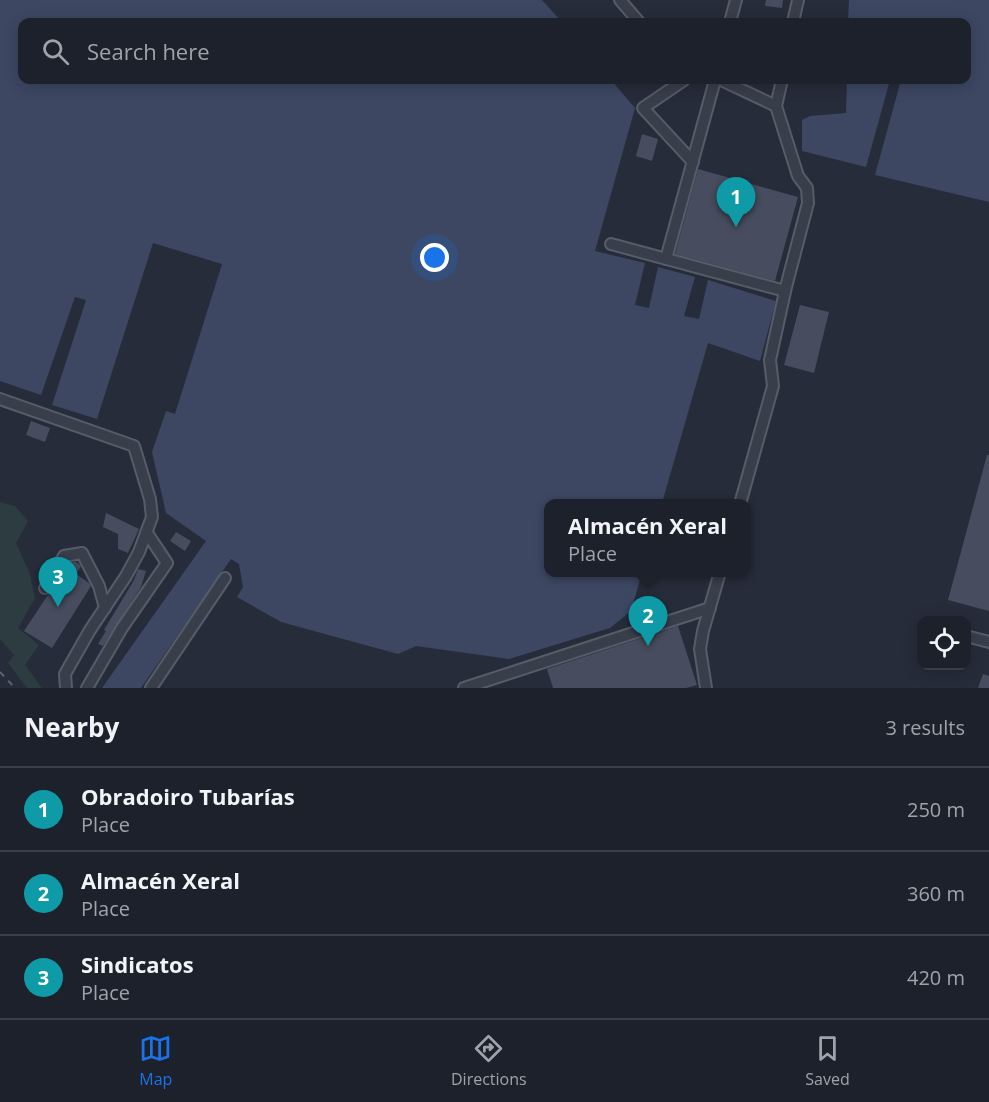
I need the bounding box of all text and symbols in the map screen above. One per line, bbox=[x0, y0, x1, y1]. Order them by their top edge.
search box bbox=[18, 18, 971, 84]
icon: search bbox=[39, 35, 72, 68]
text: Search here bbox=[87, 36, 210, 66]
pin: 1 bbox=[716, 178, 756, 227]
your location bbox=[420, 243, 449, 272]
popup bbox=[544, 499, 751, 577]
text: Almacén Xeral bbox=[568, 510, 727, 540]
text: Place bbox=[568, 540, 617, 567]
pin: 3 bbox=[38, 558, 78, 607]
pin: 2 bbox=[628, 596, 668, 646]
map controls bbox=[917, 616, 971, 670]
button: locate bbox=[917, 616, 971, 670]
text: Nearby bbox=[24, 709, 119, 745]
text: 3 results bbox=[885, 714, 965, 741]
text: Obradoiro Tubarías bbox=[81, 781, 295, 811]
text: 1 bbox=[38, 796, 49, 823]
text: 250 m bbox=[907, 796, 965, 823]
text: Place bbox=[81, 811, 130, 838]
text: Almacén Xeral bbox=[81, 865, 240, 895]
text: 2 bbox=[38, 880, 49, 907]
text: 360 m bbox=[907, 880, 965, 907]
text: Place bbox=[81, 895, 130, 922]
text: Sindicatos bbox=[81, 949, 194, 979]
text: 3 bbox=[38, 964, 49, 991]
text: 420 m bbox=[907, 964, 965, 991]
text: Place bbox=[81, 979, 130, 1006]
tab: Map bbox=[139, 1032, 172, 1090]
tab: Directions bbox=[451, 1032, 527, 1090]
tab: Saved bbox=[805, 1032, 850, 1090]

